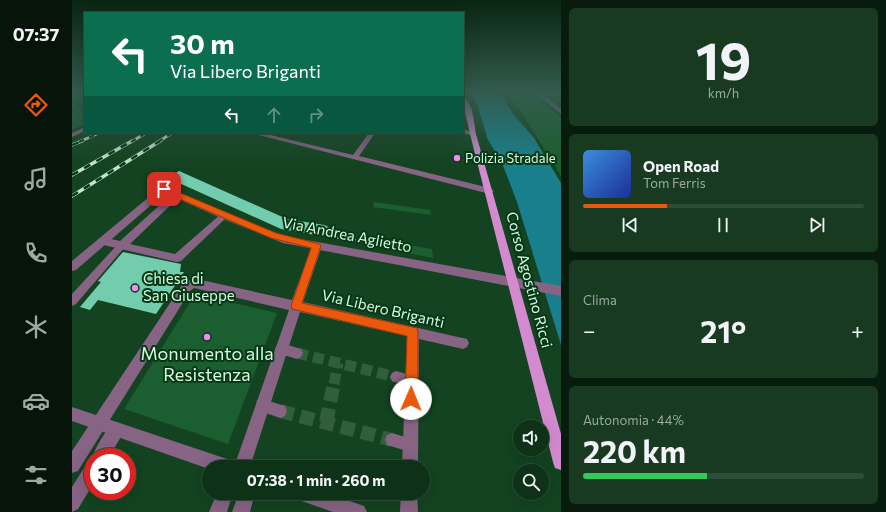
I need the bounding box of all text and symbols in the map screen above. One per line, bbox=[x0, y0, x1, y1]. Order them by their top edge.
text: 07:37 bbox=[13, 23, 59, 45]
text: 30 m bbox=[170, 26, 235, 60]
text: 19 bbox=[696, 27, 751, 91]
icon: left bbox=[104, 28, 156, 80]
text: Via Libero Briganti bbox=[170, 60, 321, 82]
text: km/h bbox=[708, 85, 739, 101]
icon: directions bbox=[22, 91, 50, 119]
icon: left bbox=[221, 104, 243, 126]
icon: ahead bbox=[263, 104, 285, 126]
icon: right bbox=[305, 104, 327, 126]
place label: Polizia Stradale bbox=[465, 150, 556, 166]
marker: Polizia Stradale bbox=[452, 153, 462, 163]
text: Open Road bbox=[643, 157, 719, 175]
icon: music bbox=[22, 165, 50, 193]
pin bbox=[147, 172, 181, 206]
text: Tom Ferris bbox=[643, 175, 706, 191]
icon: arrive bbox=[153, 178, 175, 200]
street label: Corso Agostino Ricci bbox=[503, 210, 557, 350]
street label: Via Andrea Aglietto bbox=[281, 213, 414, 255]
icon: previous bbox=[619, 214, 641, 236]
icon: pause bbox=[712, 214, 734, 236]
icon: next bbox=[806, 214, 828, 236]
icon: phone bbox=[22, 239, 50, 267]
place label: Chiesa di San Giuseppe bbox=[143, 269, 235, 304]
marker: Chiesa di San Giuseppe bbox=[130, 283, 140, 293]
street label: Via Libero Briganti bbox=[320, 285, 446, 331]
text: Clima bbox=[583, 292, 617, 308]
text: 21° bbox=[700, 312, 746, 349]
icon: climate bbox=[22, 313, 50, 341]
text: − bbox=[583, 317, 596, 344]
text: + bbox=[851, 317, 864, 344]
marker: Monumento alla Resistenza bbox=[202, 332, 212, 342]
place label: Monumento alla Resistenza bbox=[140, 342, 274, 385]
position arrow bbox=[390, 378, 432, 420]
icon: car bbox=[22, 387, 50, 415]
text: Autonomia · 44% bbox=[583, 412, 684, 428]
map controls bbox=[513, 420, 549, 500]
button: sound bbox=[513, 420, 549, 456]
text: 220 km bbox=[583, 432, 686, 469]
speed limit sign: 30 bbox=[84, 448, 136, 500]
icon: filters bbox=[22, 461, 50, 489]
button: search bbox=[513, 464, 549, 500]
text: 07:38 · 1 min · 260 m bbox=[247, 471, 385, 489]

